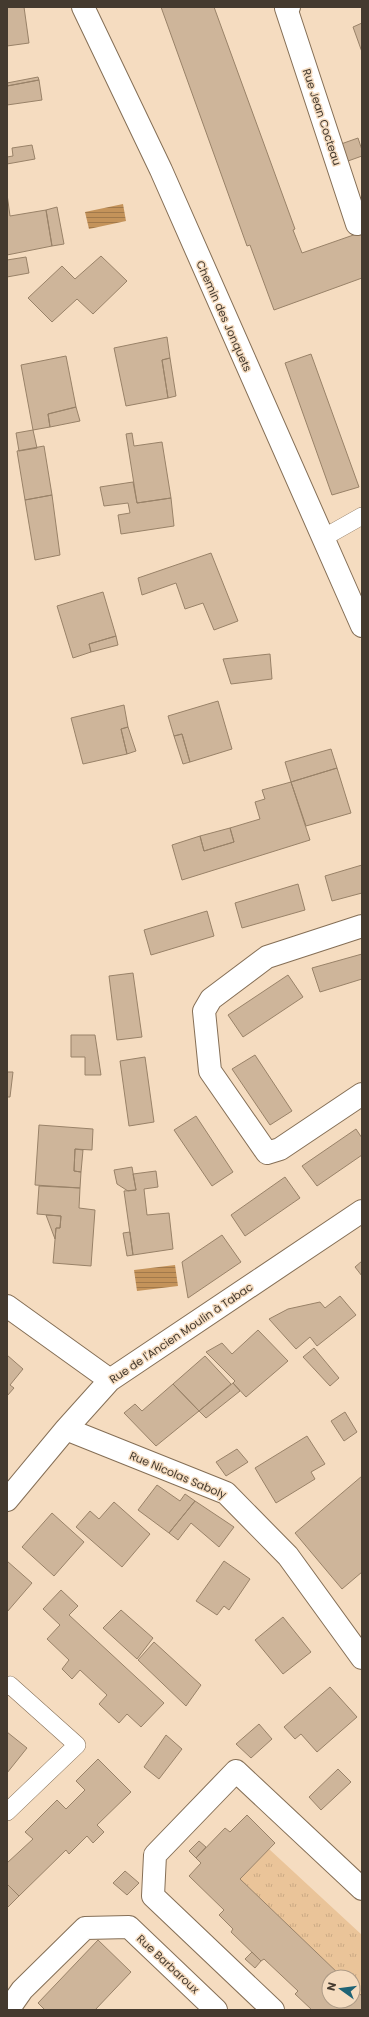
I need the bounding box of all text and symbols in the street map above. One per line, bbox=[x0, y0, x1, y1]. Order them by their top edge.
street label: Rue Jean Cocteau bbox=[299, 66, 345, 168]
street label: Chemin des Jonquets bbox=[192, 258, 256, 374]
street label: Rue de l'Ancien Moulin à Tabac bbox=[106, 1279, 256, 1387]
street label: Rue Nicolas Saboly bbox=[127, 1447, 230, 1503]
street label: Rue Barbaroux bbox=[133, 1931, 203, 1998]
north arrow bbox=[321, 1969, 361, 2009]
text: N bbox=[323, 1981, 340, 1993]

